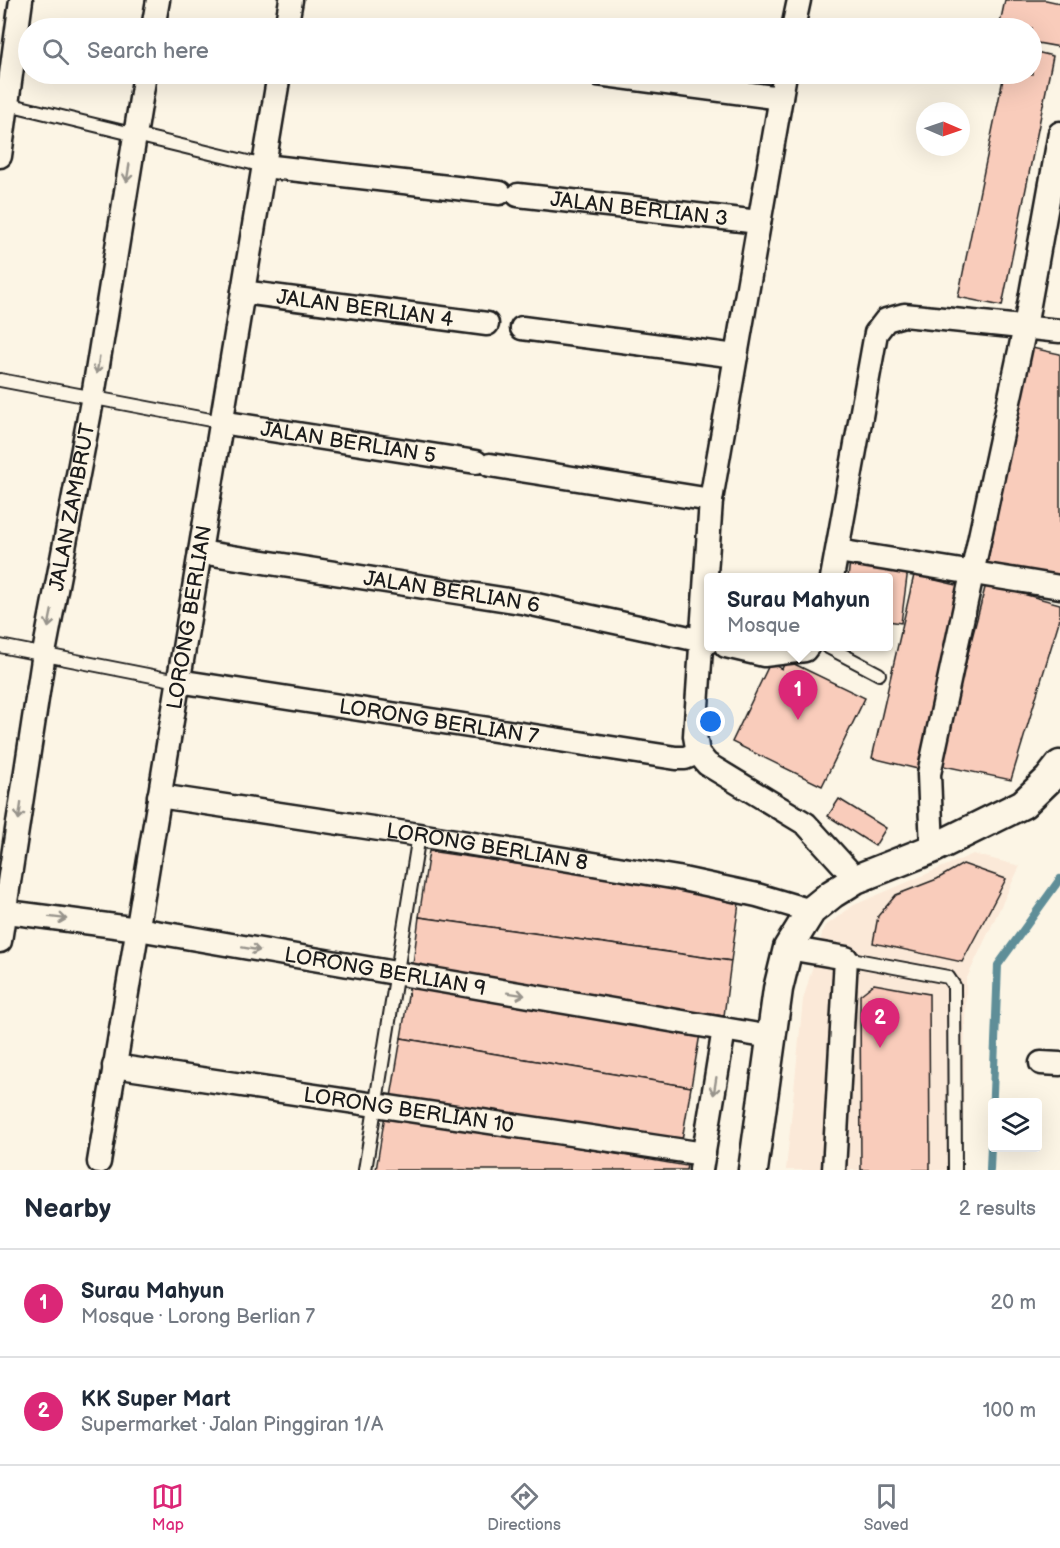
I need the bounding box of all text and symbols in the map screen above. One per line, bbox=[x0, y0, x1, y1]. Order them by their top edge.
search box bbox=[18, 18, 1042, 84]
icon: search bbox=[39, 35, 72, 68]
text: Search here bbox=[87, 38, 209, 65]
north arrow bbox=[916, 102, 970, 156]
one-way arrow bbox=[122, 162, 133, 182]
street label: JALAN BERLIAN 3 bbox=[549, 187, 729, 231]
street label: JALAN BERLIAN 4 bbox=[275, 285, 455, 332]
one-way arrow bbox=[93, 355, 104, 375]
street label: JALAN BERLIAN 5 bbox=[259, 416, 438, 469]
street label: JALAN ZAMBRUT bbox=[44, 421, 101, 593]
street label: LORONG BERLIAN bbox=[162, 524, 217, 711]
street label: JALAN BERLIAN 6 bbox=[362, 566, 543, 619]
popup bbox=[704, 573, 893, 651]
text: Surau Mahyun bbox=[727, 587, 870, 614]
one-way arrow bbox=[44, 608, 55, 628]
text: Mosque bbox=[727, 614, 800, 638]
pin: 1 bbox=[778, 670, 818, 720]
street label: LORONG BERLIAN 7 bbox=[337, 694, 541, 750]
your location bbox=[696, 707, 725, 736]
one-way arrow bbox=[15, 801, 26, 821]
street label: LORONG BERLIAN 8 bbox=[385, 818, 590, 876]
one-way arrow bbox=[48, 913, 67, 924]
street label: LORONG BERLIAN 9 bbox=[283, 942, 488, 1001]
one-way arrow bbox=[240, 943, 260, 954]
one-way arrow bbox=[506, 989, 526, 1000]
pin: 2 bbox=[860, 998, 900, 1048]
one-way arrow bbox=[709, 1076, 720, 1096]
street label: LORONG BERLIAN 10 bbox=[302, 1082, 515, 1138]
map controls bbox=[988, 1098, 1042, 1152]
button: layers bbox=[988, 1098, 1042, 1152]
text: Nearby bbox=[24, 1194, 111, 1225]
text: 2 results bbox=[959, 1197, 1036, 1221]
text: Surau Mahyun bbox=[81, 1278, 224, 1305]
text: 1 bbox=[39, 1291, 48, 1315]
text: 20 m bbox=[991, 1291, 1036, 1315]
text: Mosque · Lorong Berlian 7 bbox=[81, 1305, 315, 1329]
text: KK Super Mart bbox=[81, 1386, 231, 1413]
text: 2 bbox=[38, 1399, 49, 1423]
text: 100 m bbox=[983, 1399, 1036, 1423]
text: Supermarket · Jalan Pinggiran 1/A bbox=[81, 1413, 383, 1437]
tab: Map bbox=[151, 1480, 184, 1535]
tab: Directions bbox=[487, 1480, 561, 1535]
tab: Saved bbox=[864, 1480, 909, 1535]

